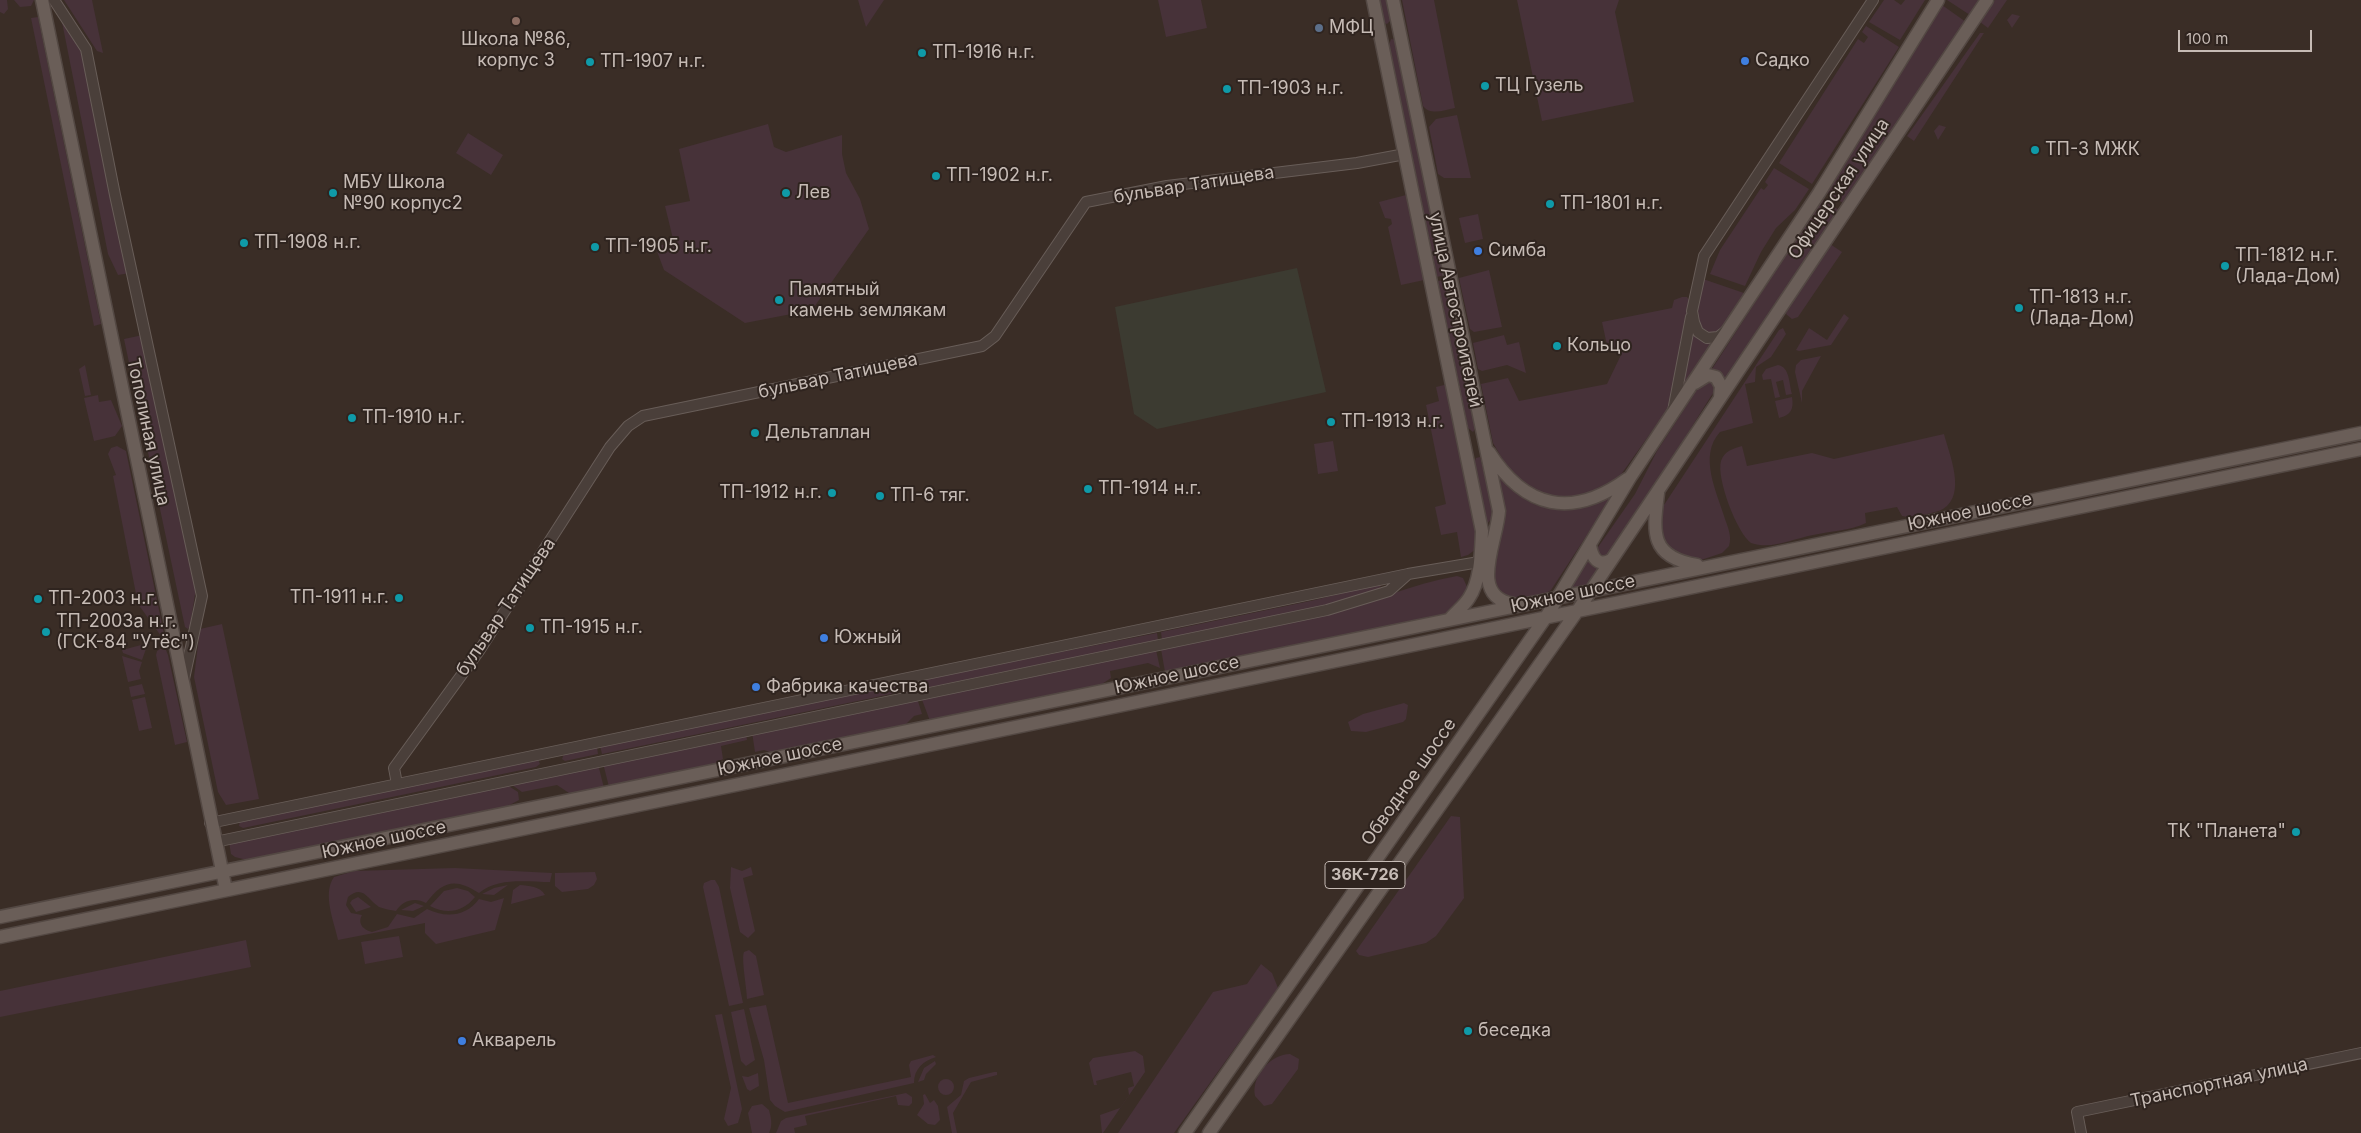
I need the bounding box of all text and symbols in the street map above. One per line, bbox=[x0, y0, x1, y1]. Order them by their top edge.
marker: Школа №86, корпус 3 bbox=[510, 15, 522, 27]
place label: МФЦ bbox=[1329, 17, 1373, 39]
scale bar bbox=[2181, 20, 2315, 52]
marker: МФЦ bbox=[1313, 22, 1325, 34]
place label: Школа №86, корпус 3 bbox=[461, 29, 571, 72]
text: 100 m bbox=[2186, 29, 2228, 48]
place label: ТП-1916 н.г. bbox=[932, 42, 1035, 64]
marker: ТП-1916 н.г. bbox=[916, 47, 928, 59]
place label: Садко bbox=[1755, 50, 1810, 72]
place label: ТП-1907 н.г. bbox=[600, 51, 706, 73]
marker: Садко bbox=[1739, 55, 1751, 67]
marker: ТП-1907 н.г. bbox=[584, 56, 596, 68]
place label: ТЦ Гузель bbox=[1495, 75, 1584, 97]
place label: ТП-1903 н.г. bbox=[1237, 78, 1344, 100]
marker: ТЦ Гузель bbox=[1479, 80, 1491, 92]
marker: ТП-1903 н.г. bbox=[1221, 83, 1233, 95]
street label: Офицерская улица bbox=[1784, 114, 1894, 264]
place label: ТП-3 МЖК bbox=[2045, 139, 2140, 161]
marker: ТП-3 МЖК bbox=[2029, 144, 2041, 156]
street label: бульвар Татищева bbox=[1112, 162, 1276, 208]
place label: ТП-1902 н.г. bbox=[946, 165, 1053, 187]
marker: ТП-1902 н.г. bbox=[930, 170, 942, 182]
place label: МБУ Школа №90 корпус2 bbox=[343, 172, 463, 214]
place label: Лев bbox=[796, 182, 830, 204]
marker: МБУ Школа №90 корпус2 bbox=[327, 187, 339, 199]
marker: Лев bbox=[780, 187, 792, 199]
place label: ТП-1801 н.г. bbox=[1560, 193, 1663, 215]
marker: ТП-1801 н.г. bbox=[1544, 198, 1556, 210]
street label: улица Автостроителей bbox=[1424, 210, 1486, 410]
place label: ТП-1908 н.г. bbox=[254, 232, 361, 254]
place label: ТП-1905 н.г. bbox=[605, 236, 712, 258]
marker: ТП-1908 н.г. bbox=[238, 237, 250, 249]
place label: Симба bbox=[1488, 240, 1546, 262]
marker: ТП-1905 н.г. bbox=[589, 241, 601, 253]
marker: Симба bbox=[1472, 245, 1484, 257]
place label: ТП-1812 н.г. (Лада-Дом) bbox=[2235, 245, 2341, 288]
marker: ТП-1812 н.г. (Лада-Дом) bbox=[2219, 260, 2231, 272]
place label: Памятный камень землякам bbox=[789, 279, 946, 322]
place label: ТП-1813 н.г. (Лада-Дом) bbox=[2029, 287, 2135, 330]
marker: Памятный камень землякам bbox=[773, 294, 785, 306]
marker: ТП-1813 н.г. (Лада-Дом) bbox=[2013, 302, 2025, 314]
place label: Кольцо bbox=[1567, 335, 1631, 357]
marker: Кольцо bbox=[1551, 340, 1563, 352]
street label: бульвар Татищева bbox=[756, 349, 920, 403]
street label: Тополиная улица bbox=[122, 356, 174, 508]
place label: ТП-1910 н.г. bbox=[362, 407, 465, 429]
place label: ТП-1913 н.г. bbox=[1341, 411, 1444, 433]
marker: ТП-1910 н.г. bbox=[346, 412, 358, 424]
marker: ТП-1913 н.г. bbox=[1325, 416, 1337, 428]
place label: Дельтаплан bbox=[765, 422, 870, 444]
marker: Дельтаплан bbox=[749, 427, 761, 439]
place label: ТП-1914 н.г. bbox=[1098, 478, 1202, 500]
place label: ТП-1912 н.г. bbox=[719, 482, 822, 504]
marker: ТП-1914 н.г. bbox=[1082, 483, 1094, 495]
place label: ТП-6 тяг. bbox=[890, 485, 970, 507]
marker: ТП-1912 н.г. bbox=[826, 487, 838, 499]
street label: Южное шоссе bbox=[1906, 488, 2034, 536]
marker: ТП-6 тяг. bbox=[874, 490, 886, 502]
street label: бульвар Татищева bbox=[452, 534, 560, 680]
street label: Южное шоссе bbox=[1509, 570, 1637, 618]
place label: ТП-1911 н.г. bbox=[290, 587, 389, 609]
place label: ТП-2003 н.г. bbox=[48, 588, 158, 610]
marker: ТП-1911 н.г. bbox=[393, 592, 405, 604]
marker: ТП-2003 н.г. bbox=[32, 593, 44, 605]
place label: ТП-2003а н.г. (ГСК-84 "Утёс") bbox=[56, 611, 195, 654]
place label: ТП-1915 н.г. bbox=[540, 617, 643, 639]
marker: ТП-1915 н.г. bbox=[524, 622, 536, 634]
marker: ТП-2003а н.г. (ГСК-84 "Утёс") bbox=[40, 626, 52, 638]
place label: Южный bbox=[834, 627, 901, 649]
marker: Южный bbox=[818, 632, 830, 644]
street label: Южное шоссе bbox=[1113, 651, 1241, 699]
place label: Фабрика качества bbox=[766, 676, 928, 698]
marker: Фабрика качества bbox=[750, 681, 762, 693]
street label: Обводное шоссе bbox=[1357, 714, 1461, 850]
street label: Южное шоссе bbox=[716, 733, 844, 781]
street label: Южное шоссе bbox=[320, 816, 448, 864]
place label: ТК "Планета" bbox=[2167, 821, 2286, 843]
marker: ТК "Планета" bbox=[2290, 826, 2302, 838]
road number: 36К-726 bbox=[1325, 862, 1405, 888]
place label: беседка bbox=[1478, 1020, 1551, 1042]
marker: беседка bbox=[1462, 1025, 1474, 1037]
place label: Акварель bbox=[472, 1030, 556, 1052]
marker: Акварель bbox=[456, 1035, 468, 1047]
street label: Транспортная улица bbox=[2128, 1054, 2310, 1112]

